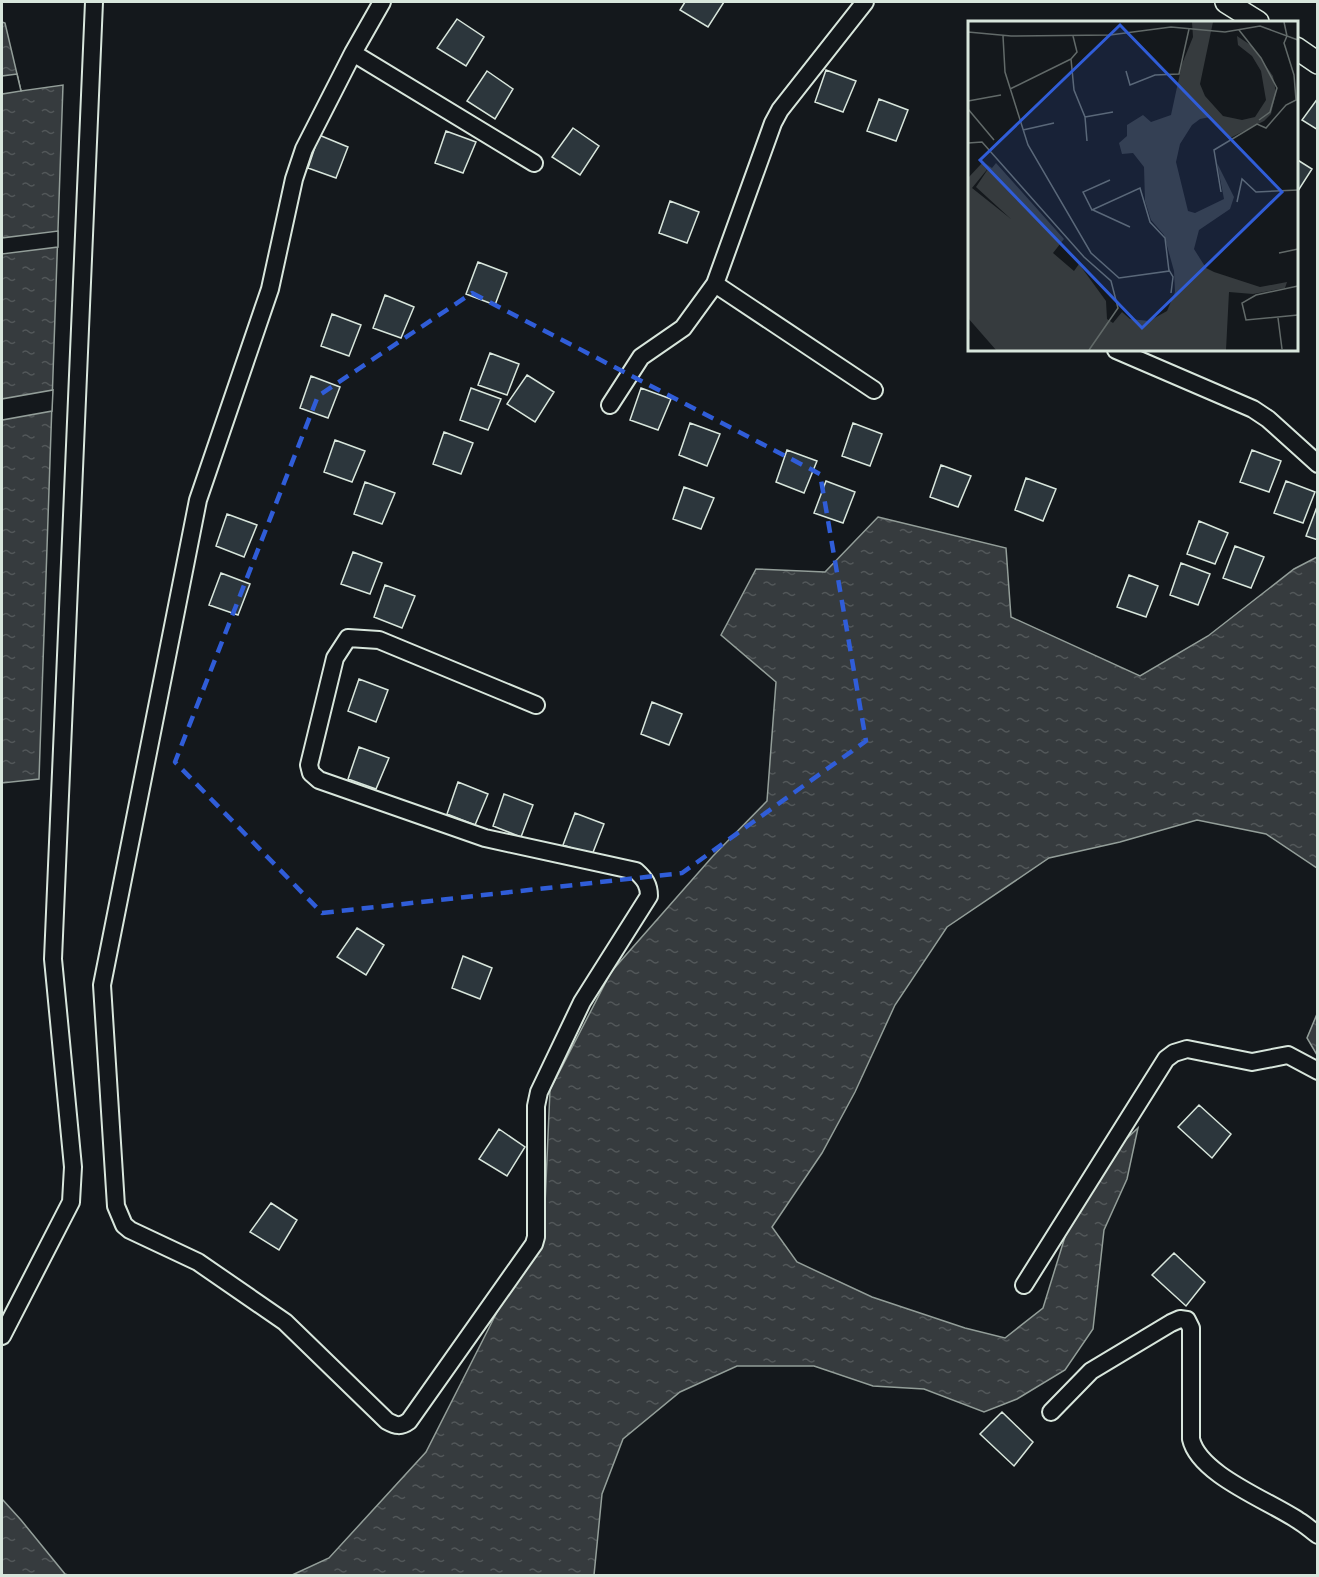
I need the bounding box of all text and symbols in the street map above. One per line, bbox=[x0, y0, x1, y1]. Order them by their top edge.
inset map bbox=[968, 21, 1298, 351]

